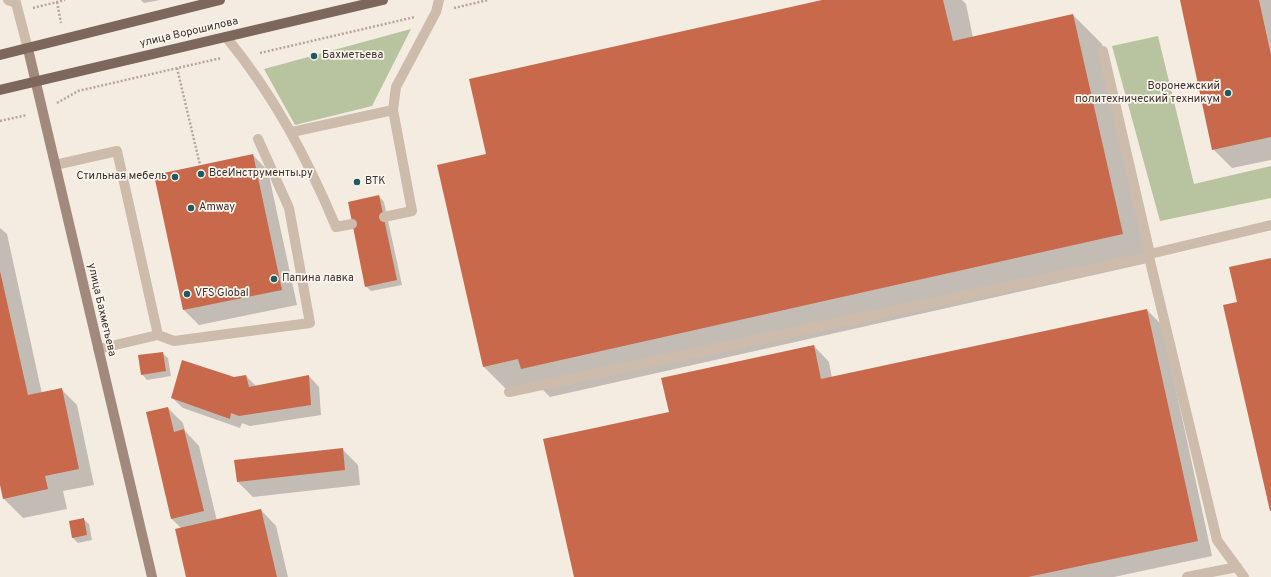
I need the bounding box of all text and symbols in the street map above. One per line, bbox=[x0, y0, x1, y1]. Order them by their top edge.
street label: улица Ворошилова bbox=[138, 15, 240, 51]
place label: Бахметьева bbox=[322, 49, 383, 63]
marker: Бахметьева bbox=[309, 51, 319, 61]
place label: Воронежский политехнический техникум bbox=[1075, 80, 1220, 106]
marker: Воронежский политехнический техникум bbox=[1223, 88, 1233, 98]
place label: ВсеИнструменты.ру bbox=[209, 167, 313, 181]
marker: ВсеИнструменты.ру bbox=[196, 169, 206, 179]
place label: Стильная мебель bbox=[77, 170, 167, 184]
marker: Стильная мебель bbox=[170, 172, 180, 182]
place label: ВТК bbox=[365, 175, 386, 189]
marker: ВТК bbox=[352, 177, 362, 187]
place label: Amway bbox=[199, 201, 235, 215]
marker: Amway bbox=[186, 203, 196, 213]
street label: улица Бахметьева bbox=[84, 262, 118, 358]
place label: Папина лавка bbox=[282, 272, 354, 286]
marker: Папина лавка bbox=[269, 274, 279, 284]
place label: VFS Global bbox=[195, 287, 249, 301]
marker: VFS Global bbox=[182, 289, 192, 299]

